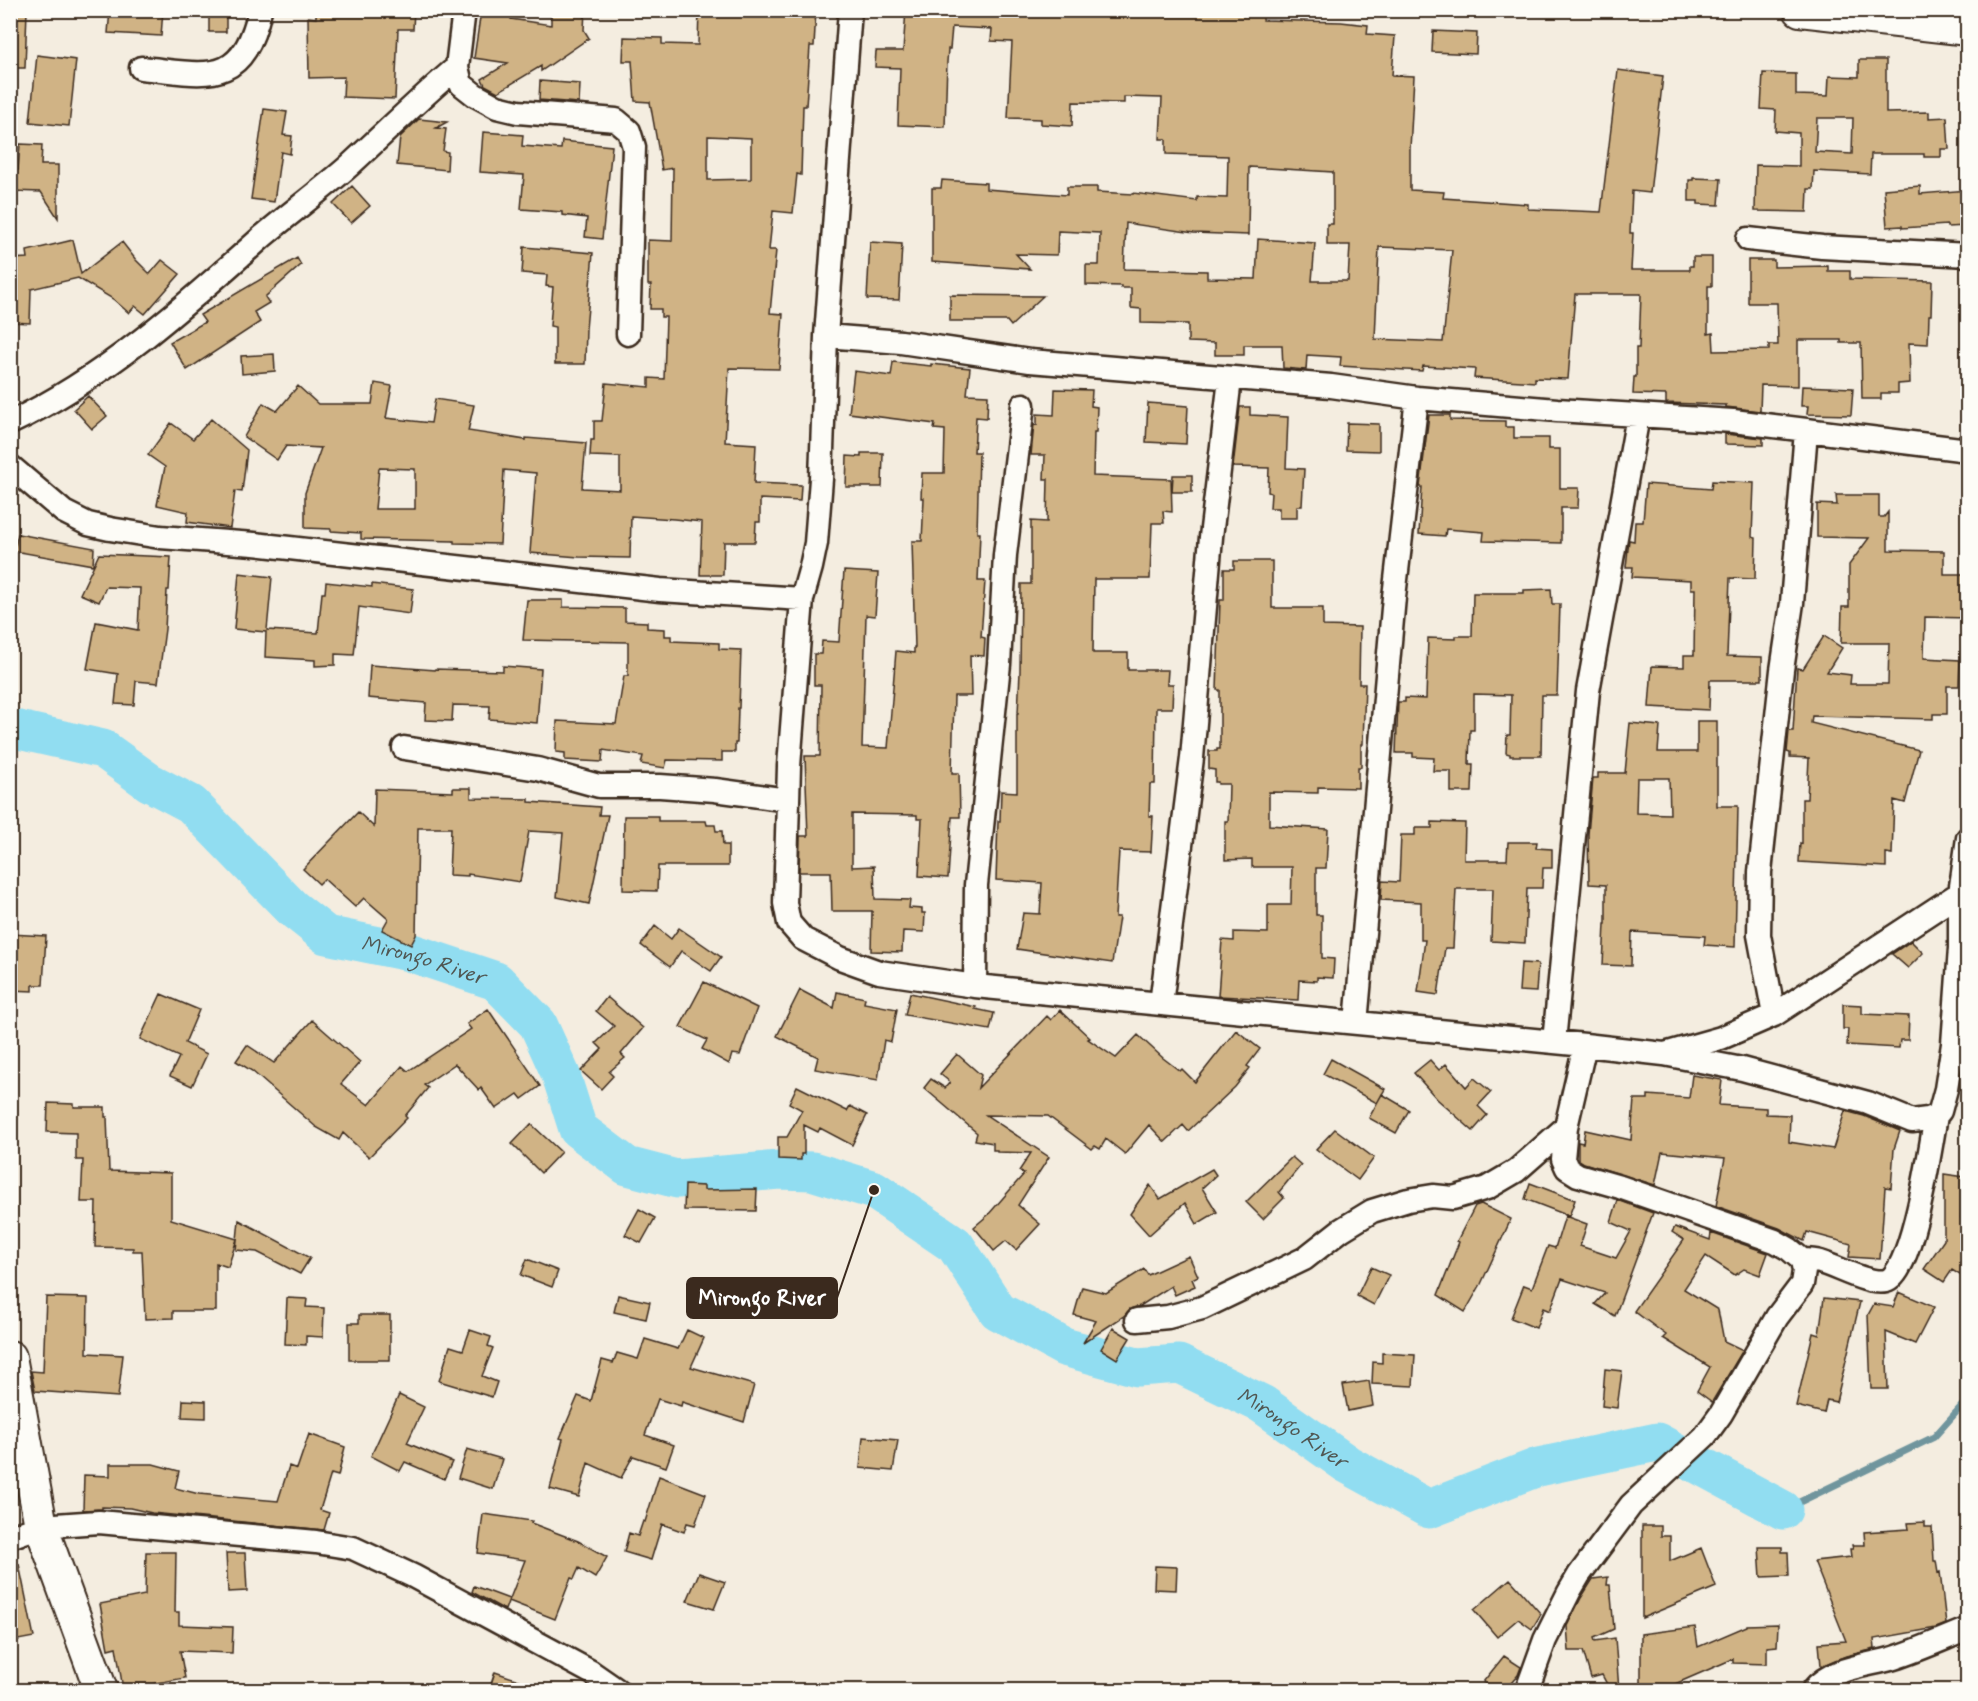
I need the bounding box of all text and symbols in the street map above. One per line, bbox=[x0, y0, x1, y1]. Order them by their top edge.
water label: Mirongo River bbox=[358, 931, 491, 993]
callout: Mirongo River bbox=[687, 1278, 837, 1318]
text: Mirongo River bbox=[698, 1285, 827, 1317]
water label: Mirongo River bbox=[1232, 1382, 1355, 1478]

